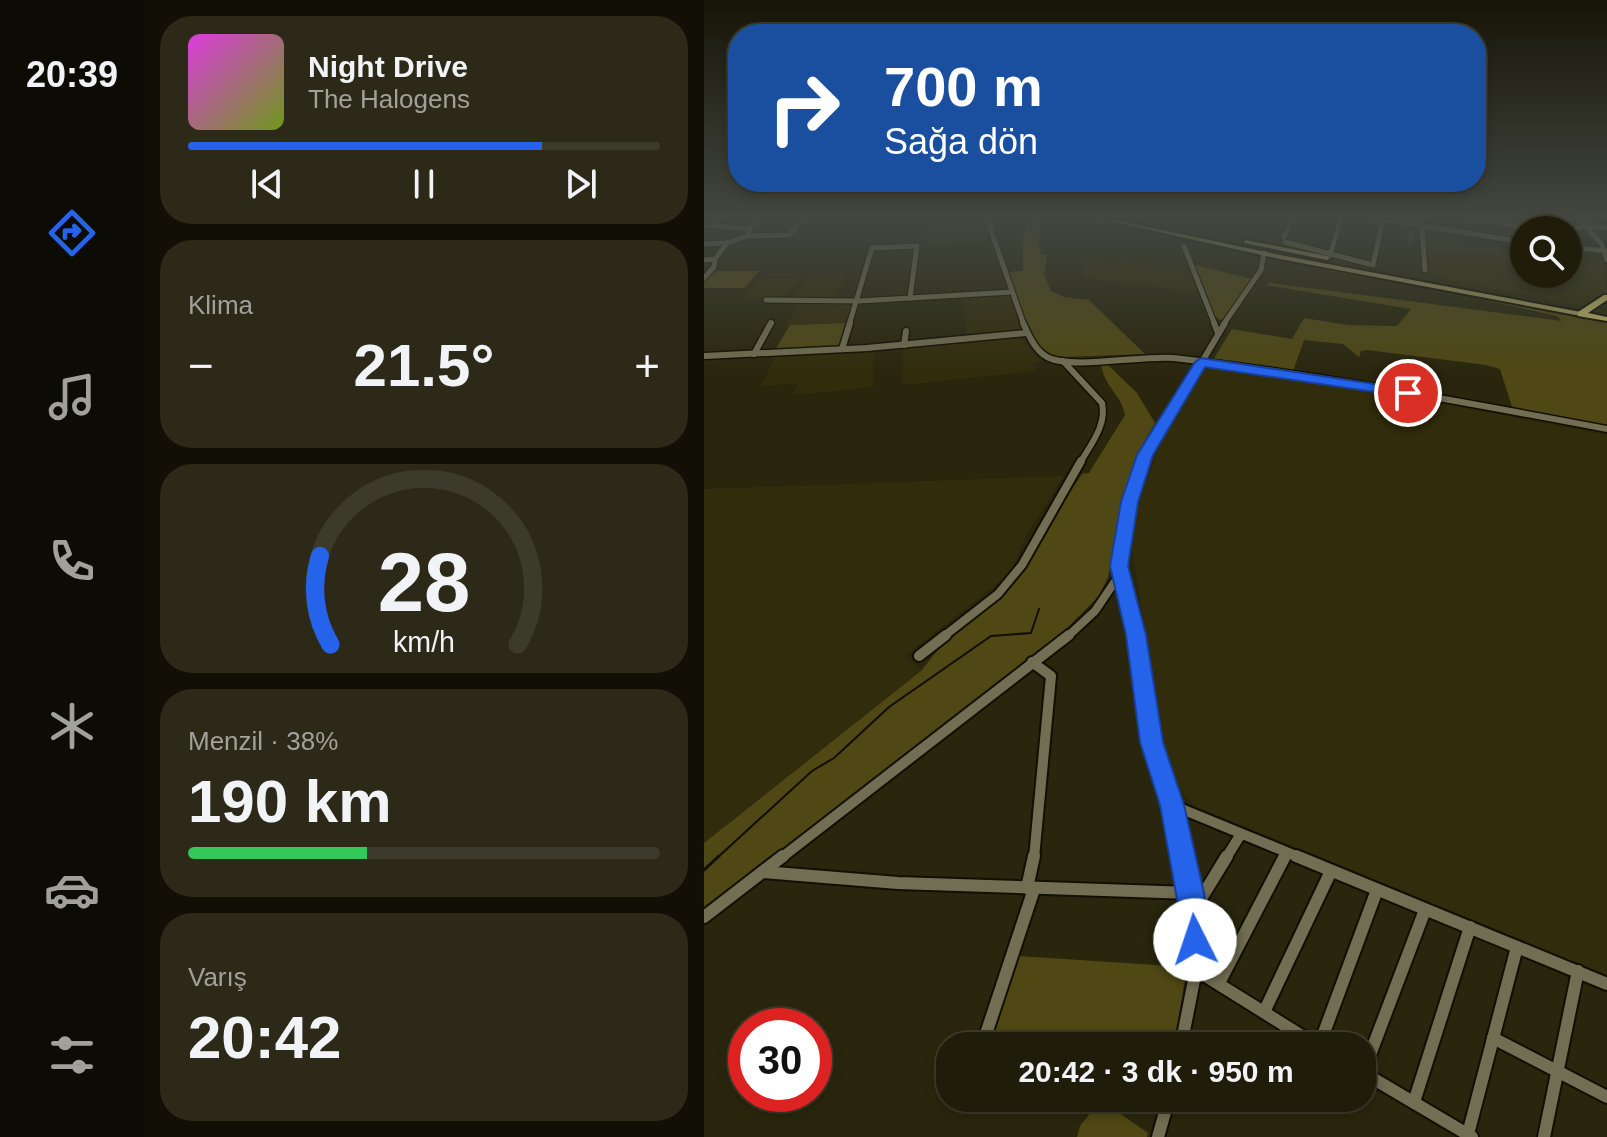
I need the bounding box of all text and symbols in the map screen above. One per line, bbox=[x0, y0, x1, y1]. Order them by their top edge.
text: Night Drive bbox=[308, 50, 468, 83]
text: 20:39 bbox=[26, 54, 118, 95]
text: 700 m bbox=[884, 55, 1043, 118]
icon: right bbox=[752, 56, 856, 160]
text: The Halogens bbox=[308, 84, 470, 114]
text: Sağa dön bbox=[884, 121, 1038, 162]
icon: previous bbox=[245, 162, 289, 206]
icon: pause bbox=[402, 162, 446, 206]
icon: next bbox=[559, 162, 603, 206]
icon: directions bbox=[44, 205, 100, 261]
map controls bbox=[1510, 216, 1582, 288]
button: search bbox=[1510, 216, 1582, 288]
text: Klima bbox=[188, 290, 253, 320]
text: 21.5° bbox=[354, 332, 494, 399]
text: − bbox=[188, 341, 214, 390]
text: + bbox=[634, 341, 660, 390]
pin bbox=[1374, 359, 1442, 427]
icon: music bbox=[44, 369, 100, 425]
icon: arrive bbox=[1386, 371, 1430, 415]
icon: phone bbox=[44, 533, 100, 589]
text: 28 bbox=[378, 535, 470, 628]
text: km/h bbox=[393, 626, 455, 658]
icon: climate bbox=[44, 698, 100, 754]
text: Menzil · 38% bbox=[188, 726, 338, 756]
text: 190 km bbox=[188, 768, 392, 835]
icon: car bbox=[44, 862, 100, 918]
position arrow bbox=[1153, 898, 1237, 982]
text: Varış bbox=[188, 962, 247, 992]
text: 20:42 bbox=[188, 1004, 341, 1071]
speed limit sign: 30 bbox=[728, 1008, 832, 1112]
icon: filters bbox=[44, 1027, 100, 1083]
text: 20:42 · 3 dk · 950 m bbox=[1018, 1055, 1294, 1088]

